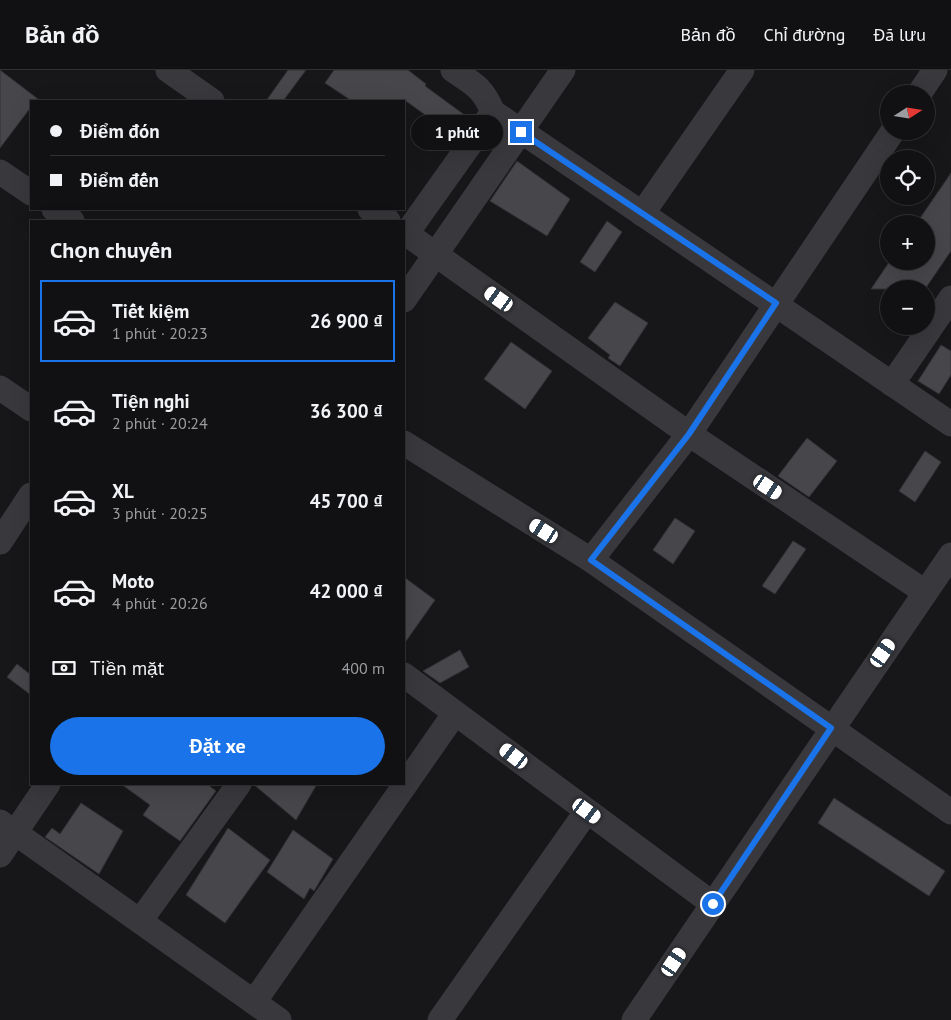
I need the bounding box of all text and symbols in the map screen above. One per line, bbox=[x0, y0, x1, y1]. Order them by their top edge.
text: Bản đồ bbox=[25, 19, 100, 50]
text: Bản đồ bbox=[680, 23, 735, 46]
text: Chỉ đường bbox=[763, 23, 845, 46]
text: Đã lưu bbox=[873, 23, 926, 46]
north arrow bbox=[880, 85, 935, 140]
map controls bbox=[880, 85, 935, 335]
callout: 1 phút bbox=[411, 114, 504, 150]
text: Điểm đón bbox=[80, 119, 160, 143]
route end bbox=[510, 121, 532, 143]
text: 1 phút bbox=[435, 122, 479, 142]
button: locate bbox=[880, 150, 935, 205]
text: Điểm đến bbox=[80, 168, 159, 192]
button: + bbox=[880, 215, 935, 270]
text: Chọn chuyến bbox=[50, 236, 172, 264]
button: − bbox=[880, 280, 935, 335]
car bbox=[482, 284, 515, 314]
icon: car bbox=[52, 299, 97, 344]
text: Tiết kiệm bbox=[112, 299, 189, 323]
text: 26 900 ₫ bbox=[310, 309, 383, 333]
text: 1 phút · 20:23 bbox=[112, 323, 208, 343]
icon: car bbox=[52, 389, 97, 434]
text: Tiện nghi bbox=[112, 389, 190, 413]
text: 36 300 ₫ bbox=[310, 399, 383, 423]
text: 2 phút · 20:24 bbox=[112, 413, 208, 433]
car bbox=[751, 472, 784, 502]
icon: car bbox=[52, 479, 97, 524]
text: XL bbox=[112, 479, 134, 503]
text: 45 700 ₫ bbox=[310, 489, 383, 513]
text: 3 phút · 20:25 bbox=[112, 503, 208, 523]
car bbox=[527, 517, 560, 545]
icon: car bbox=[52, 569, 97, 614]
text: Moto bbox=[112, 569, 154, 593]
text: 42 000 ₫ bbox=[310, 579, 383, 603]
text: 4 phút · 20:26 bbox=[112, 593, 208, 613]
car bbox=[868, 636, 897, 670]
icon: cash bbox=[50, 654, 78, 682]
text: Tiền mặt bbox=[90, 656, 164, 680]
text: 400 m bbox=[342, 658, 385, 678]
button: Đặt xe bbox=[50, 717, 385, 775]
car bbox=[497, 741, 530, 771]
car bbox=[570, 796, 603, 826]
route start bbox=[702, 893, 724, 915]
car bbox=[659, 945, 688, 979]

